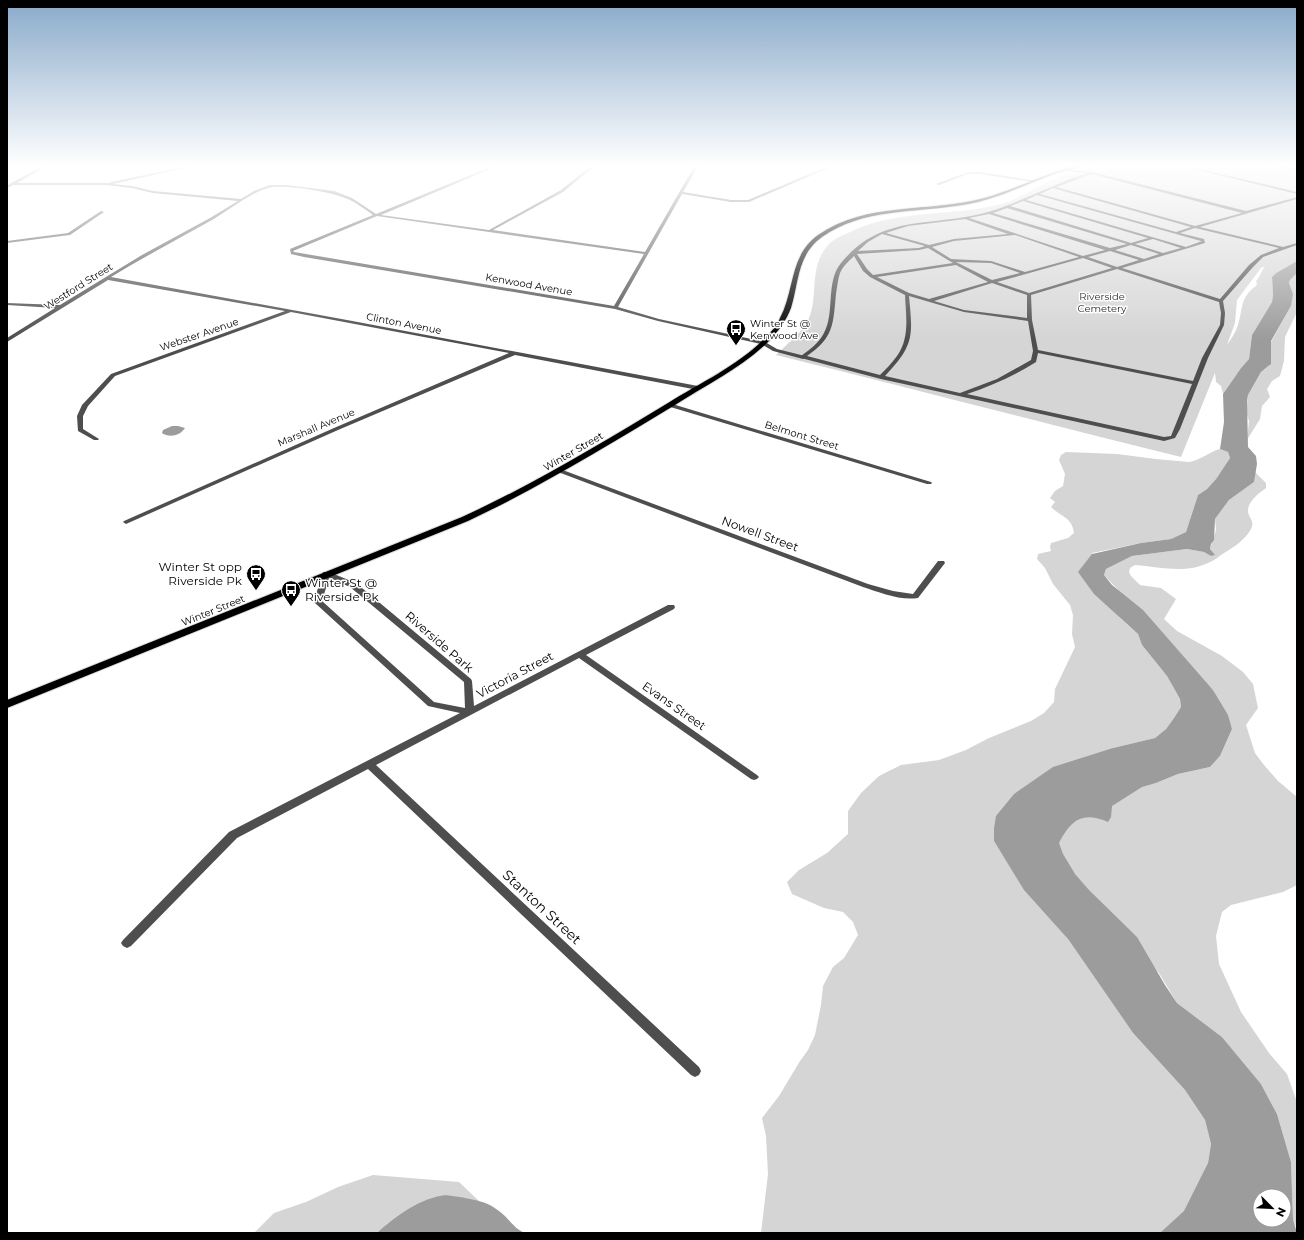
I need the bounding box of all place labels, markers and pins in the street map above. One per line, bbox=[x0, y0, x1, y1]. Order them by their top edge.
place label: Winter St @ Kenwood Ave bbox=[750, 317, 818, 342]
bus stop icon: Winter St @ Kenwood Ave bbox=[725, 318, 747, 346]
place label: Winter St opp Riverside Pk bbox=[158, 559, 243, 588]
bus stop icon: Winter St opp Riverside Pk bbox=[245, 563, 267, 591]
place label: Winter St @ Riverside Pk bbox=[305, 575, 379, 604]
bus stop icon: Winter St @ Riverside Pk bbox=[280, 579, 302, 607]

